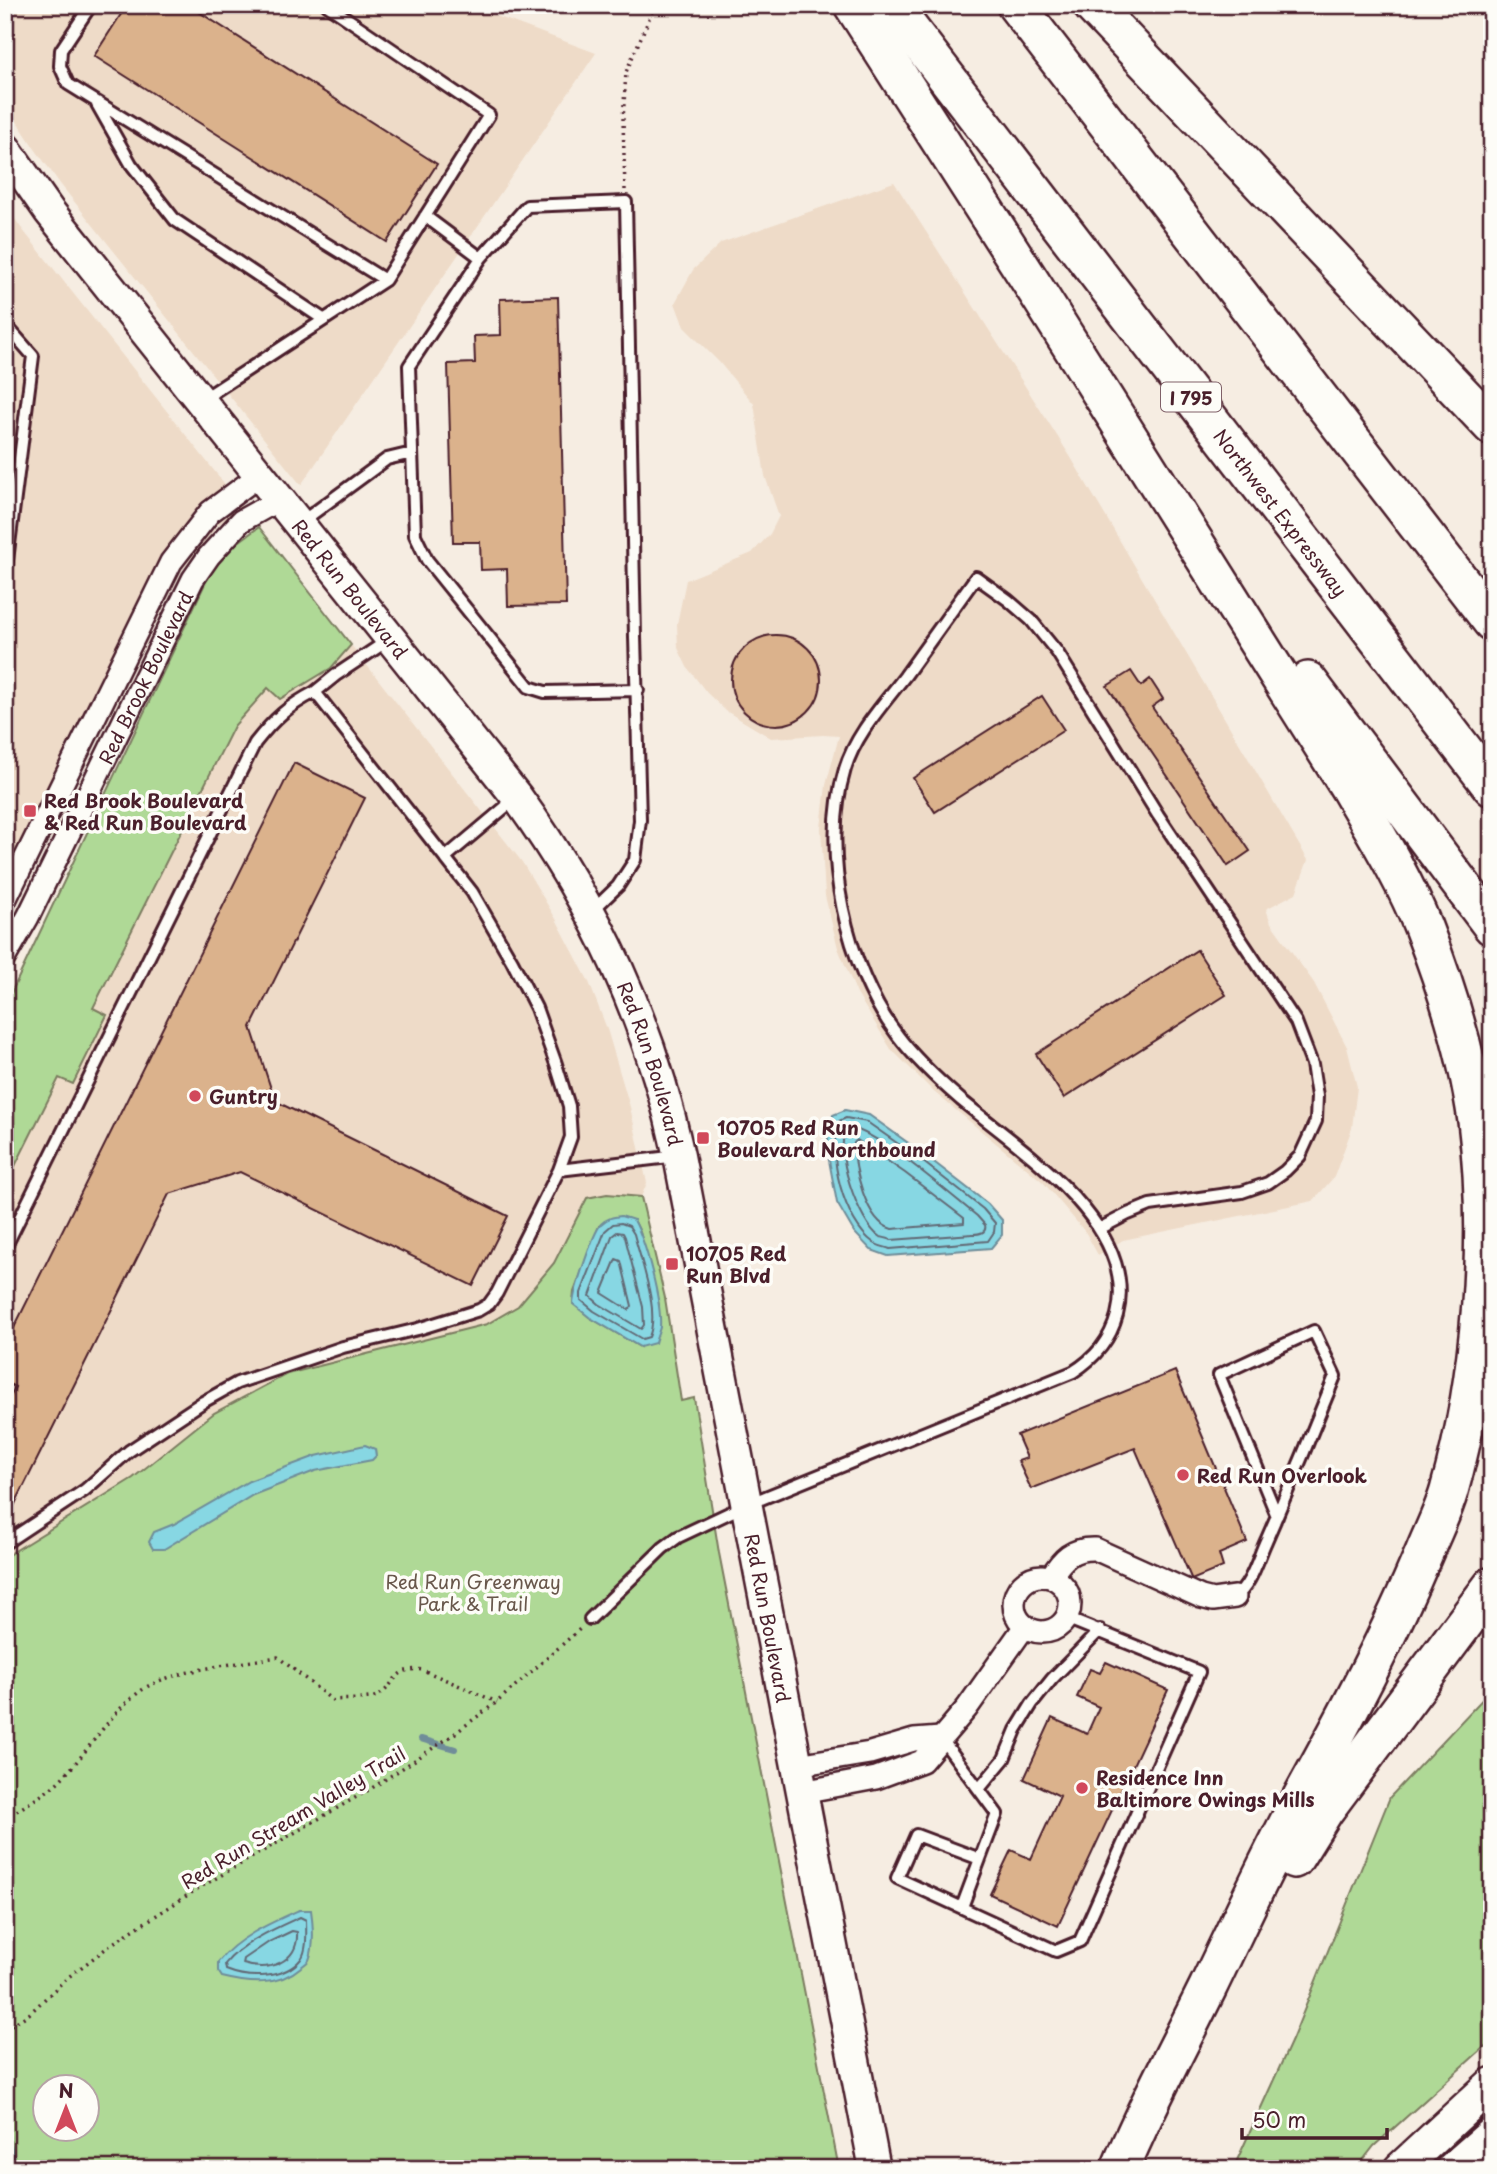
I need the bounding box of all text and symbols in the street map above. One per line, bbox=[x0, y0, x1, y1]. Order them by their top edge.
road number: I 795 bbox=[1161, 382, 1221, 412]
street label: Northwest Expressway bbox=[1207, 423, 1354, 602]
street label: Red Run Boulevard bbox=[286, 513, 415, 665]
street label: Red Brook Boulevard bbox=[91, 586, 199, 769]
place label: Red Brook Boulevard & Red Run Boulevard bbox=[44, 786, 247, 836]
marker: Red Brook Boulevard & Red Run Boulevard bbox=[22, 803, 38, 819]
street label: Red Run Boulevard bbox=[611, 977, 690, 1149]
place label: Guntry bbox=[209, 1082, 278, 1110]
marker: Guntry bbox=[187, 1088, 203, 1104]
place label: 10705 Red Run Boulevard Northbound bbox=[717, 1113, 936, 1163]
marker: 10705 Red Run Boulevard Northbound bbox=[695, 1130, 711, 1146]
place label: 10705 Red Run Blvd bbox=[686, 1239, 787, 1289]
marker: 10705 Red Run Blvd bbox=[664, 1256, 680, 1272]
place label: Red Run Overlook bbox=[1197, 1461, 1368, 1489]
marker: Red Run Overlook bbox=[1175, 1467, 1191, 1483]
street label: Red Run Boulevard bbox=[738, 1531, 798, 1705]
park label: Red Run Greenway Park & Trail bbox=[385, 1567, 561, 1617]
street label: Red Run Stream Valley Trail bbox=[176, 1739, 410, 1895]
place label: Residence Inn Baltimore Owings Mills bbox=[1096, 1763, 1314, 1813]
marker: Residence Inn Baltimore Owings Mills bbox=[1074, 1780, 1090, 1796]
north arrow bbox=[32, 2072, 102, 2142]
text: N bbox=[58, 2076, 74, 2104]
scale bar bbox=[1242, 2097, 1387, 2141]
text: 50 m bbox=[1252, 2103, 1306, 2135]

